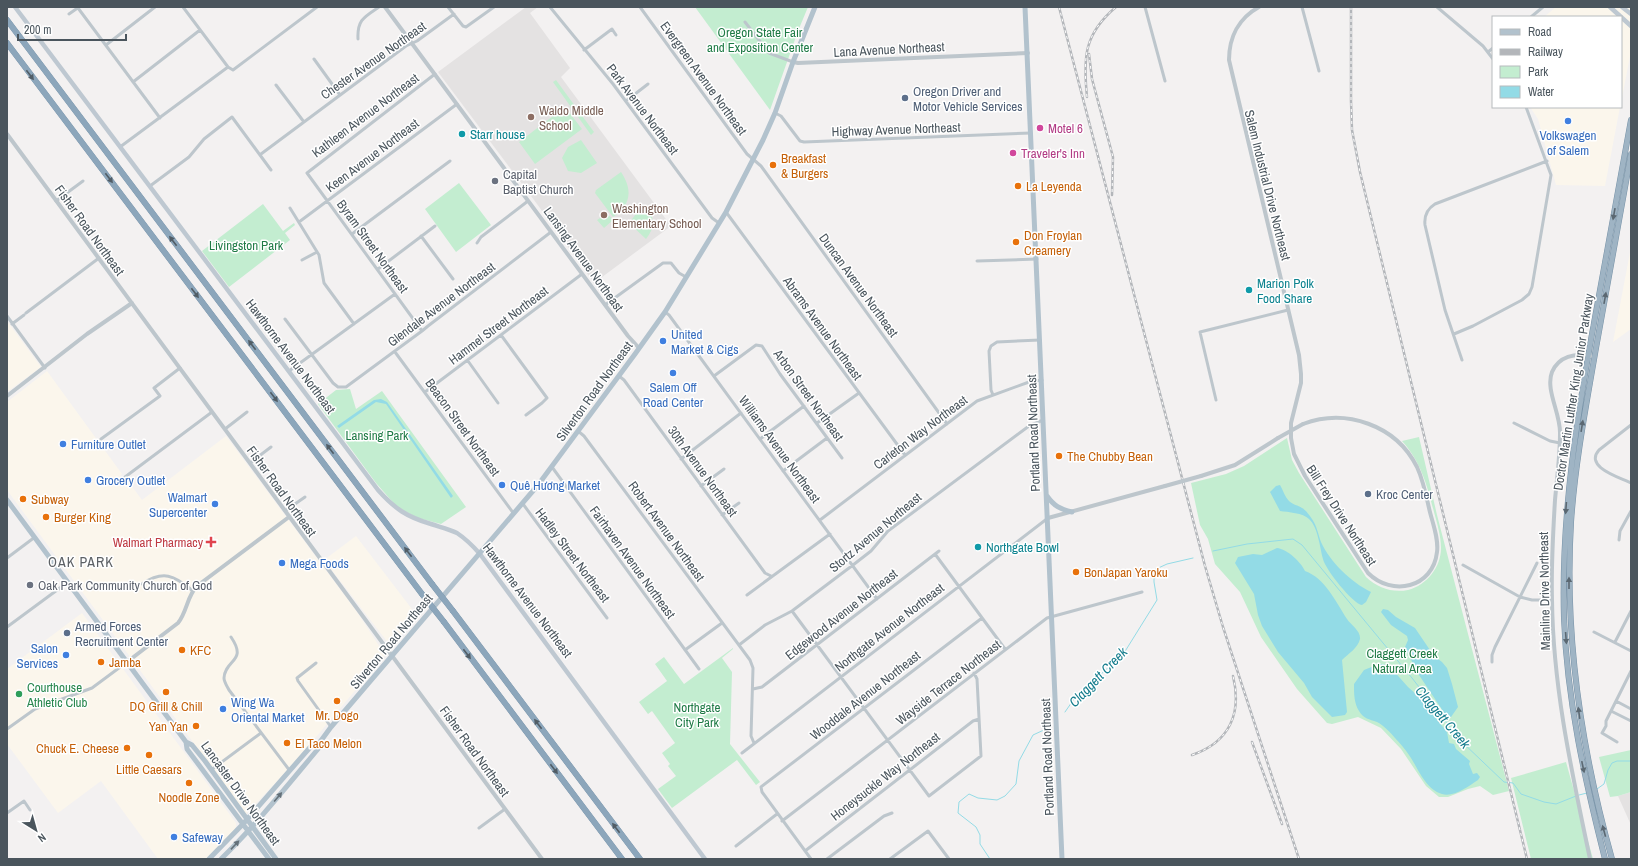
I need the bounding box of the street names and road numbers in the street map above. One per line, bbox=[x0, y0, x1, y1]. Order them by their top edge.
street label: Chester Avenue Northeast bbox=[317, 18, 429, 103]
street label: Evergreen Avenue Northeast bbox=[657, 18, 751, 139]
street label: Lana Avenue Northeast bbox=[833, 38, 945, 61]
street label: Park Avenue Northeast bbox=[603, 60, 682, 158]
street label: Kathleen Avenue Northeast bbox=[308, 70, 422, 161]
street label: Salem Industrial Drive Northeast bbox=[1241, 108, 1294, 262]
street label: Keen Avenue Northeast bbox=[322, 115, 422, 196]
street label: Highway Avenue Northeast bbox=[831, 119, 961, 140]
street label: Fisher Road Northeast bbox=[51, 182, 128, 279]
street label: Byram Street Northeast bbox=[333, 196, 412, 296]
street label: Lansing Avenue Northeast bbox=[540, 204, 627, 315]
street label: Duncan Avenue Northeast bbox=[815, 230, 902, 341]
street label: Glendale Avenue Northeast bbox=[384, 258, 498, 350]
street label: Abrams Avenue Northeast bbox=[779, 272, 866, 384]
street label: Hammel Street Northeast bbox=[445, 282, 551, 368]
street label: Doctor Martin Luther King Junior Parkway bbox=[1550, 292, 1598, 492]
street label: Hawthorne Avenue Northeast bbox=[242, 296, 339, 417]
street label: Silverton Road Northeast bbox=[552, 338, 636, 445]
street label: Arbon Street Northeast bbox=[769, 345, 848, 444]
street label: Portland Road Northeast bbox=[1023, 374, 1044, 492]
street label: Beacon Street Northeast bbox=[421, 375, 504, 480]
street label: Carleton Way Northeast bbox=[870, 391, 971, 473]
street label: Williams Avenue Northeast bbox=[735, 392, 824, 506]
street label: 30th Avenue Northeast bbox=[664, 422, 741, 520]
street label: Fisher Road Northeast bbox=[243, 443, 320, 540]
street label: Bill Frey Drive Northeast bbox=[1303, 462, 1381, 569]
street label: Robert Avenue Northeast bbox=[625, 478, 709, 585]
street label: Stortz Avenue Northeast bbox=[826, 489, 925, 576]
street label: Fairhaven Avenue Northeast bbox=[586, 503, 679, 622]
street label: Hadley Street Northeast bbox=[532, 505, 614, 606]
street label: Mainline Drive Northeast bbox=[1535, 532, 1554, 650]
street label: Hawthorne Avenue Northeast bbox=[479, 540, 576, 661]
street label: Edgewood Avenue Northeast bbox=[782, 565, 901, 664]
street label: Northgate Avenue Northeast bbox=[831, 579, 948, 675]
street label: Silverton Road Northeast bbox=[346, 590, 436, 693]
street label: Wayside Terrace Northeast bbox=[892, 636, 1004, 729]
street label: Wooddale Avenue Northeast bbox=[807, 647, 924, 744]
street label: Portland Road Northeast bbox=[1037, 698, 1058, 816]
street label: Fisher Road Northeast bbox=[436, 703, 513, 800]
street label: Honeysuckle Way Northeast bbox=[827, 728, 943, 824]
street label: Lancaster Drive Northeast bbox=[197, 738, 284, 849]

